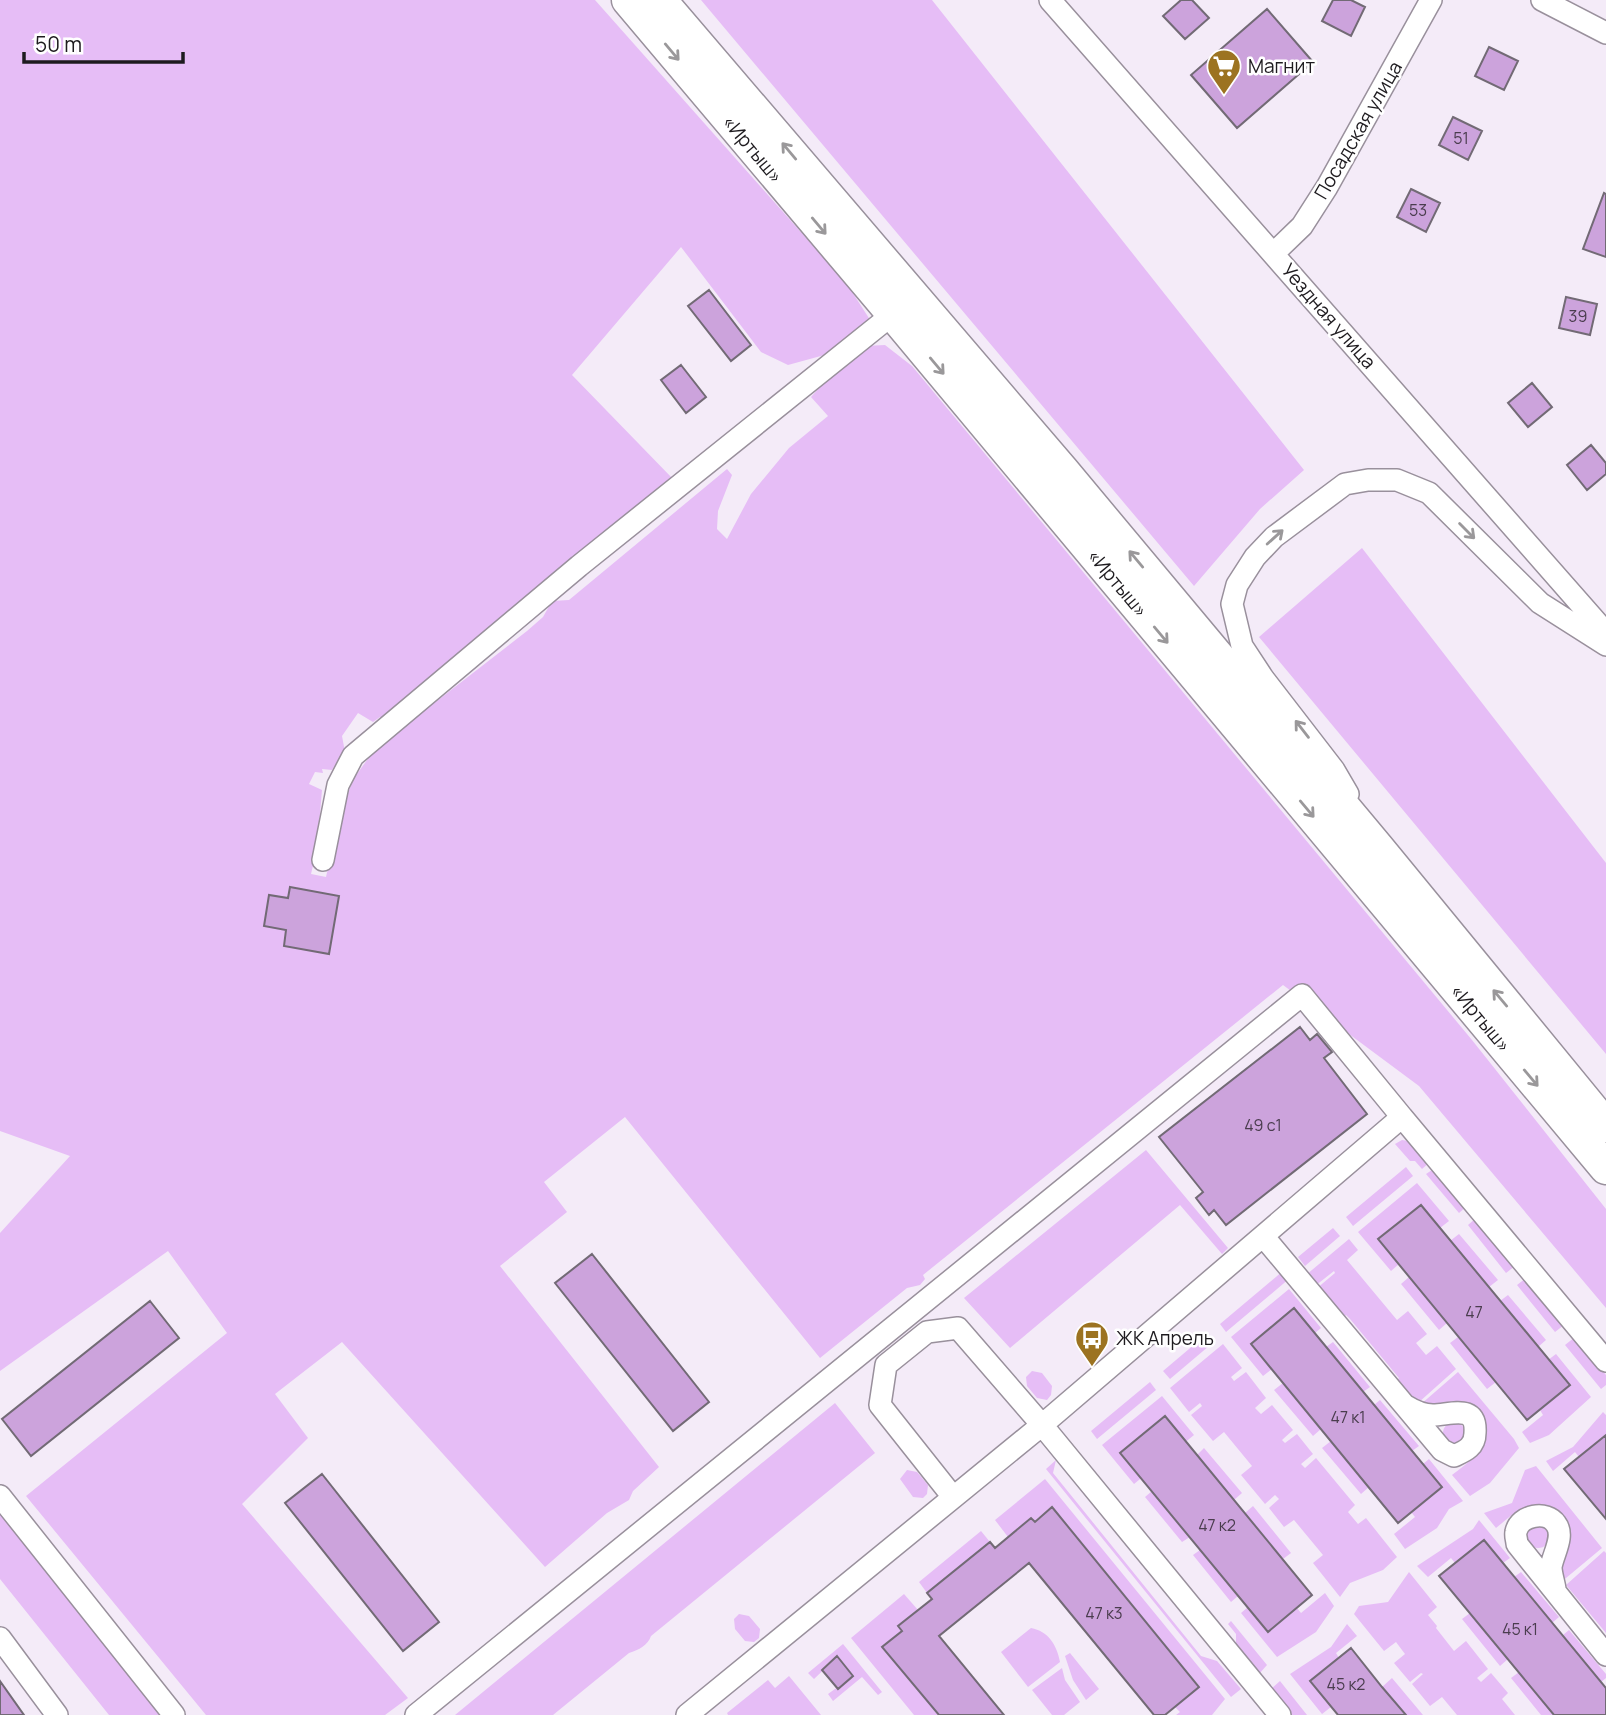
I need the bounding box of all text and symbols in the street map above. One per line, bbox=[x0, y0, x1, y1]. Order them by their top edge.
scale bar bbox=[24, 21, 184, 65]
text: 50 m bbox=[35, 30, 82, 58]
one-way arrow bbox=[664, 43, 680, 61]
supermarket icon: Магнит bbox=[1205, 47, 1243, 96]
place label: Магнит bbox=[1248, 53, 1315, 79]
street label: Посадская улица bbox=[1308, 56, 1408, 204]
street label: «Иртыш» bbox=[717, 109, 789, 189]
house number: 51 bbox=[1453, 127, 1469, 149]
one-way arrow bbox=[781, 143, 797, 161]
house number: 53 bbox=[1409, 199, 1427, 221]
one-way arrow bbox=[811, 216, 827, 234]
street label: Уездная улица bbox=[1276, 258, 1382, 374]
house number: 39 bbox=[1569, 305, 1587, 327]
one-way arrow bbox=[929, 357, 945, 375]
one-way arrow bbox=[1458, 522, 1475, 539]
one-way arrow bbox=[1266, 528, 1283, 545]
street label: «Иртыш» bbox=[1082, 543, 1154, 623]
one-way arrow bbox=[1128, 550, 1143, 568]
one-way arrow bbox=[1154, 625, 1169, 643]
one-way arrow bbox=[1294, 720, 1309, 738]
one-way arrow bbox=[1299, 800, 1315, 818]
street label: «Иртыш» bbox=[1445, 978, 1517, 1058]
one-way arrow bbox=[1492, 989, 1508, 1007]
one-way arrow bbox=[1524, 1069, 1539, 1087]
house number: 49 с1 bbox=[1244, 1114, 1282, 1136]
house number: 47 bbox=[1465, 1301, 1483, 1323]
bus stop icon: ЖК Апрель bbox=[1073, 1319, 1111, 1368]
place label: ЖК Апрель bbox=[1116, 1325, 1214, 1351]
house number: 47 к1 bbox=[1331, 1406, 1365, 1428]
house number: 47 к2 bbox=[1198, 1514, 1236, 1536]
house number: 47 к3 bbox=[1085, 1602, 1123, 1624]
house number: 45 к1 bbox=[1502, 1618, 1538, 1640]
house number: 45 к2 bbox=[1327, 1673, 1365, 1695]

